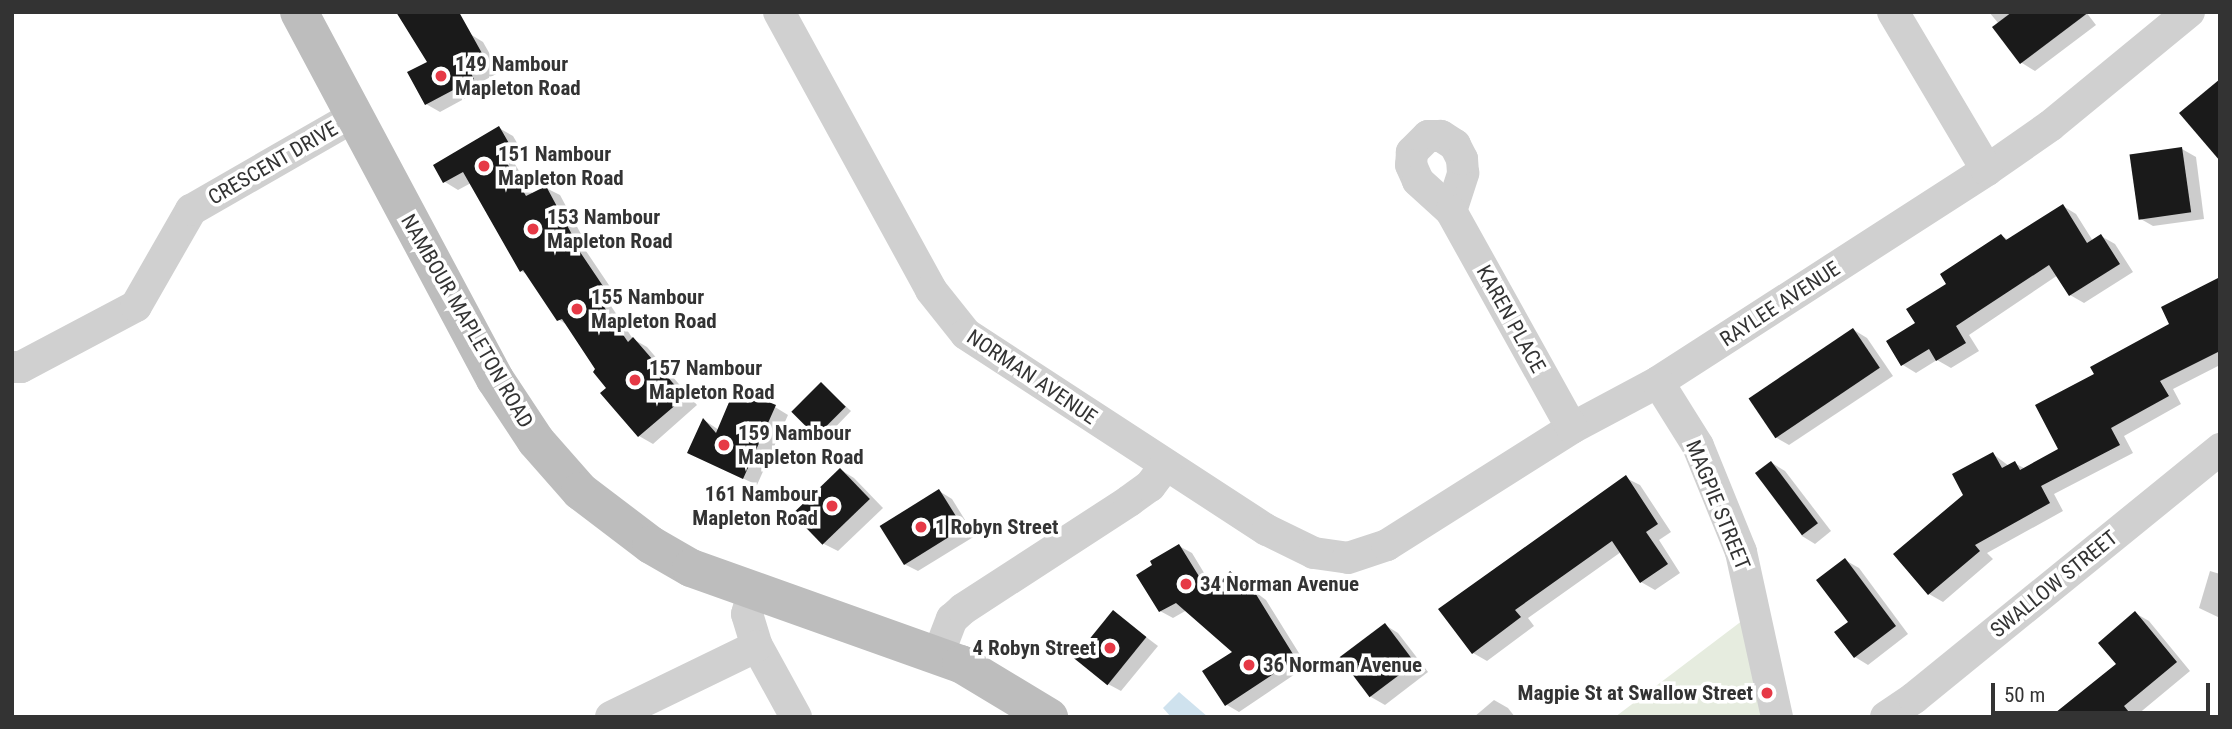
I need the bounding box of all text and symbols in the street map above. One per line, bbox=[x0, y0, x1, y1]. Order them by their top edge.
place label: 149 Nambour Mapleton Road bbox=[455, 51, 581, 101]
marker: 149 Nambour Mapleton Road bbox=[433, 68, 449, 84]
street label: CRESCENT DRIVE bbox=[204, 116, 342, 210]
place label: 151 Nambour Mapleton Road bbox=[498, 141, 624, 191]
marker: 151 Nambour Mapleton Road bbox=[476, 158, 492, 174]
place label: 153 Nambour Mapleton Road bbox=[547, 204, 673, 254]
street label: NAMBOUR MAPLETON ROAD bbox=[396, 210, 538, 432]
marker: 153 Nambour Mapleton Road bbox=[525, 221, 541, 237]
street label: RAYLEE AVENUE bbox=[1715, 256, 1845, 352]
street label: KAREN PLACE bbox=[1471, 261, 1551, 377]
place label: 155 Nambour Mapleton Road bbox=[591, 284, 717, 334]
marker: 155 Nambour Mapleton Road bbox=[569, 301, 585, 317]
street label: NORMAN AVENUE bbox=[962, 324, 1102, 430]
place label: 157 Nambour Mapleton Road bbox=[649, 355, 775, 405]
marker: 157 Nambour Mapleton Road bbox=[627, 372, 643, 388]
place label: 159 Nambour Mapleton Road bbox=[738, 420, 864, 470]
marker: 159 Nambour Mapleton Road bbox=[716, 437, 732, 453]
street label: MAGPIE STREET bbox=[1681, 437, 1755, 573]
place label: 161 Nambour Mapleton Road bbox=[692, 481, 818, 531]
marker: 161 Nambour Mapleton Road bbox=[824, 498, 840, 514]
place label: 1 Robyn Street bbox=[935, 514, 1058, 540]
marker: 1 Robyn Street bbox=[913, 519, 929, 535]
street label: SWALLOW STREET bbox=[1985, 525, 2123, 643]
place label: 34 Norman Avenue bbox=[1200, 571, 1359, 597]
marker: 34 Norman Avenue bbox=[1178, 576, 1194, 592]
place label: 4 Robyn Street bbox=[973, 635, 1096, 661]
marker: 4 Robyn Street bbox=[1102, 640, 1118, 656]
place label: 36 Norman Avenue bbox=[1263, 652, 1422, 678]
marker: 36 Norman Avenue bbox=[1241, 657, 1257, 673]
scale bar bbox=[1994, 670, 2213, 714]
place label: Magpie St at Swallow Street bbox=[1517, 680, 1753, 706]
text: 50 m bbox=[2004, 683, 2045, 707]
marker: Magpie St at Swallow Street bbox=[1759, 685, 1775, 701]

